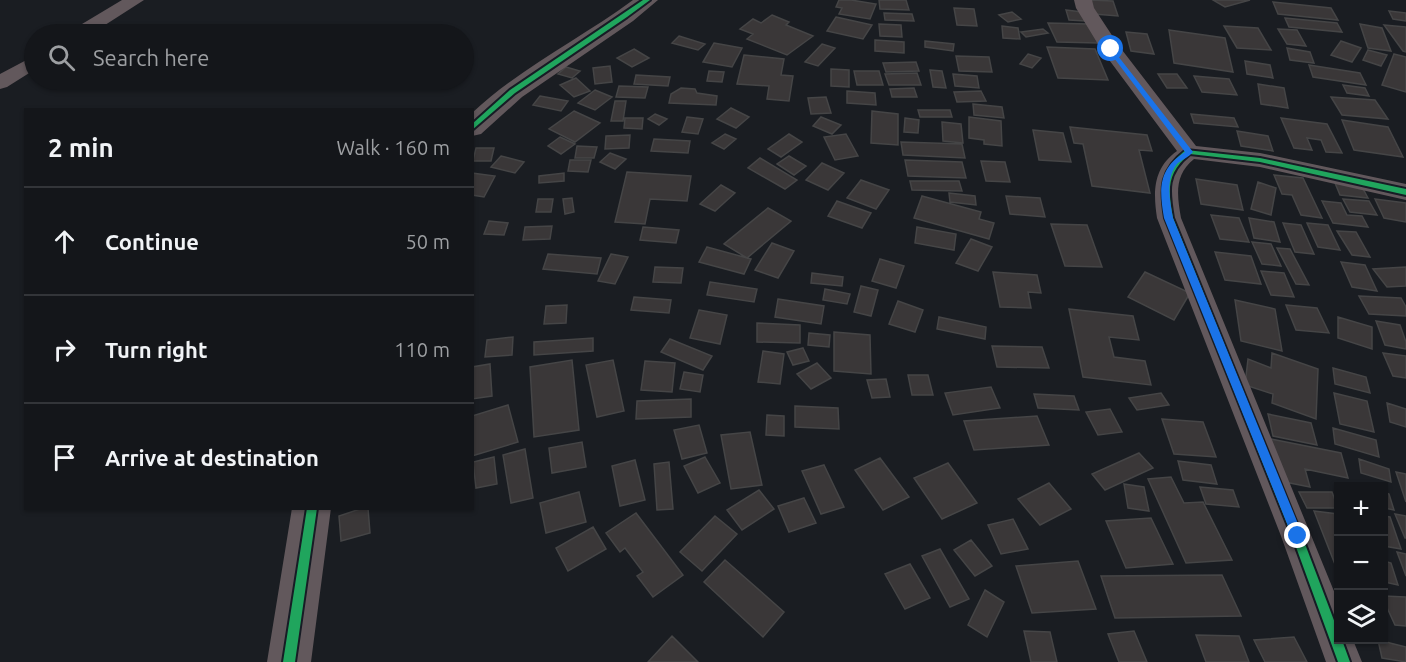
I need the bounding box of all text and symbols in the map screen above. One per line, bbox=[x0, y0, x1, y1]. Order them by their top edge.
search box bbox=[24, 24, 474, 90]
route start bbox=[1097, 35, 1123, 61]
icon: search bbox=[45, 41, 78, 74]
text: Search here bbox=[93, 45, 209, 70]
text: 2 min bbox=[48, 133, 114, 162]
text: Walk · 160 m bbox=[337, 136, 450, 159]
icon: ahead bbox=[48, 225, 81, 258]
text: Continue bbox=[105, 229, 199, 254]
text: 50 m bbox=[406, 230, 450, 253]
icon: right bbox=[48, 333, 81, 366]
text: Turn right bbox=[105, 337, 207, 362]
text: 110 m bbox=[394, 338, 450, 361]
icon: arrive bbox=[48, 441, 81, 474]
text: Arrive at destination bbox=[105, 445, 319, 470]
map controls bbox=[1334, 482, 1388, 644]
button: + bbox=[1334, 482, 1388, 536]
route end bbox=[1284, 522, 1310, 548]
button: − bbox=[1334, 536, 1388, 590]
button: layers bbox=[1334, 590, 1388, 644]

